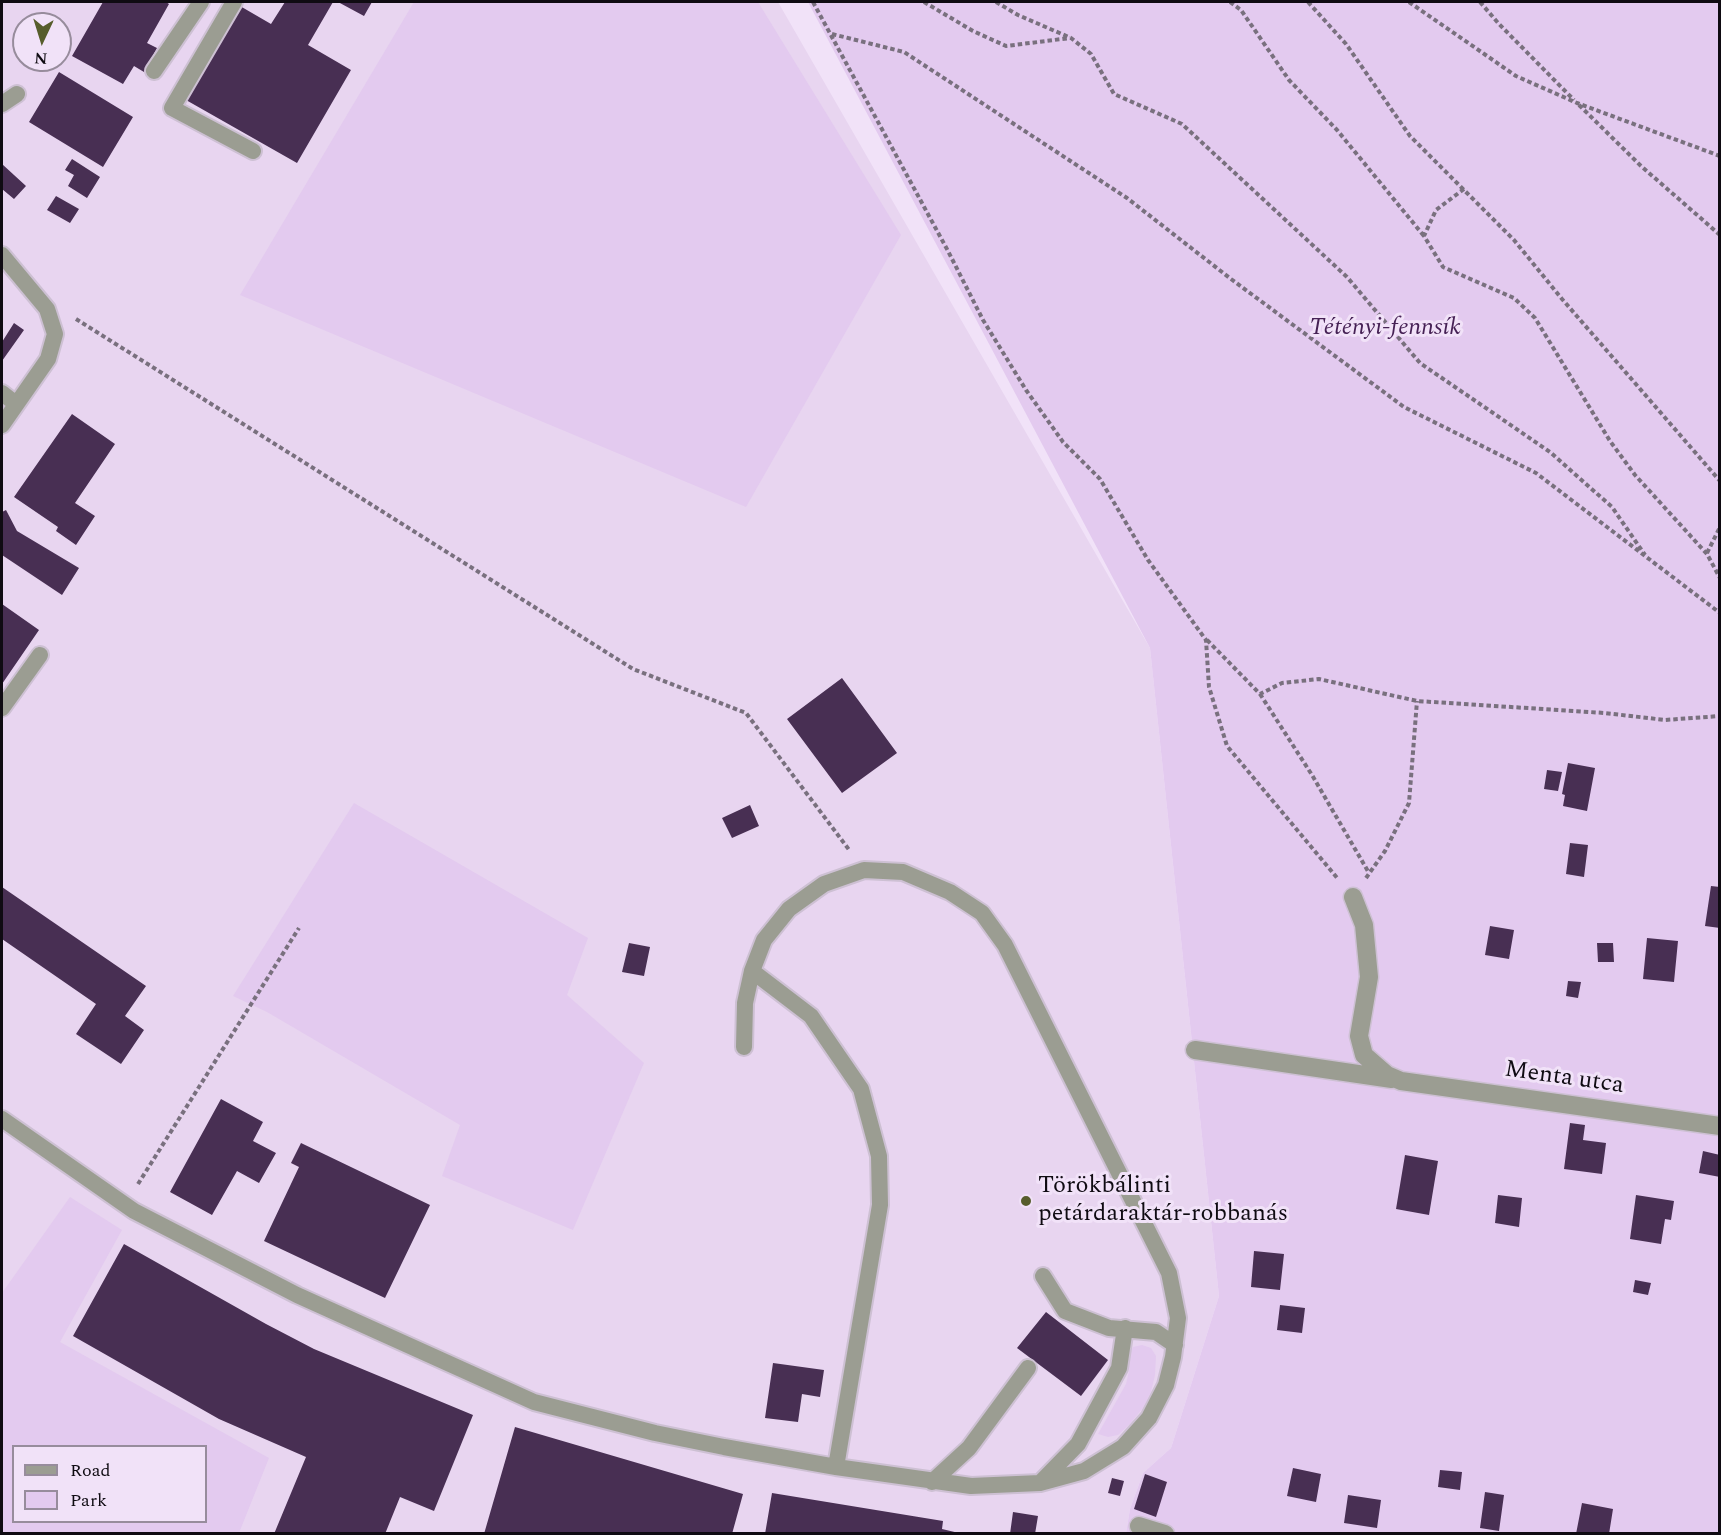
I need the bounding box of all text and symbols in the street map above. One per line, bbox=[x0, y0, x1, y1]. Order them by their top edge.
north arrow bbox=[12, 12, 72, 72]
text: N bbox=[34, 46, 48, 70]
park label: Tétényi-fennsík bbox=[1309, 315, 1461, 343]
street label: Menta utca bbox=[1503, 1056, 1625, 1102]
place label: Törökbálinti petárdaraktár-robbanás bbox=[1038, 1173, 1288, 1229]
marker: Törökbálinti petárdaraktár-robbanás bbox=[1019, 1194, 1033, 1208]
legend bbox=[12, 1445, 207, 1523]
text: Road bbox=[70, 1457, 111, 1484]
text: Park bbox=[70, 1487, 107, 1514]

